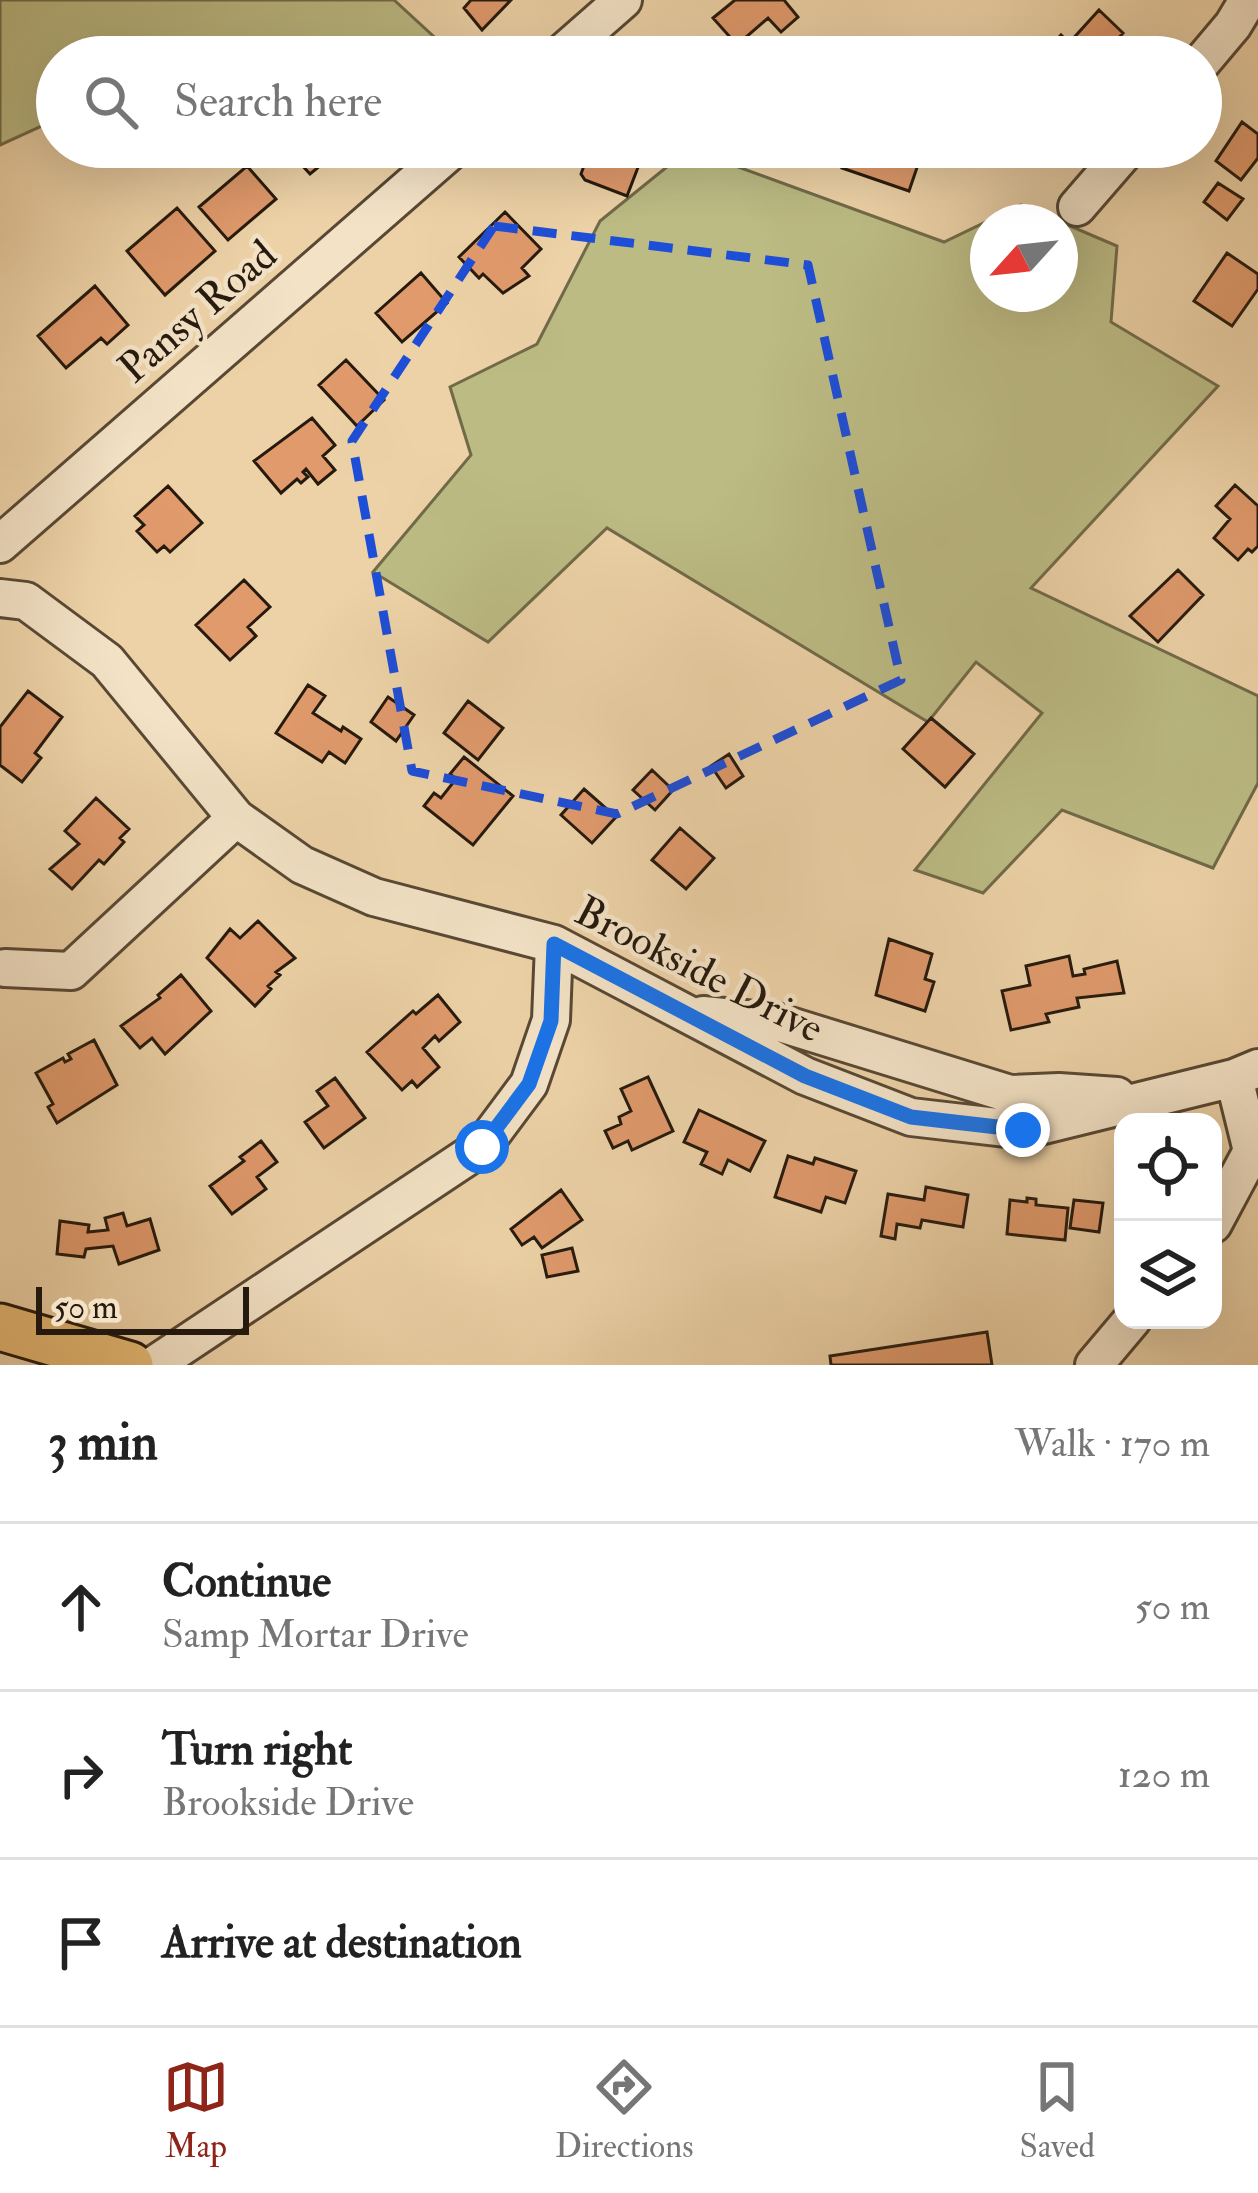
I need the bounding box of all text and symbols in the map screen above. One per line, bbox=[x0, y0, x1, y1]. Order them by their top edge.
search box bbox=[36, 36, 1222, 168]
icon: search bbox=[78, 69, 144, 135]
text: Search here bbox=[174, 74, 382, 130]
north arrow bbox=[970, 204, 1078, 312]
street label: Pansy Road bbox=[108, 229, 288, 395]
street label: Brookside Drive bbox=[566, 885, 832, 1055]
route end bbox=[996, 1103, 1050, 1157]
map controls bbox=[1114, 1113, 1222, 1329]
button: locate bbox=[1114, 1113, 1222, 1221]
route start bbox=[455, 1120, 509, 1174]
button: layers bbox=[1114, 1221, 1222, 1329]
scale bar bbox=[36, 1281, 249, 1334]
text: 50 m bbox=[54, 1287, 118, 1328]
text: 3 min bbox=[48, 1411, 158, 1475]
text: Walk · 170 m bbox=[1015, 1419, 1210, 1468]
text: Continue bbox=[162, 1554, 331, 1610]
icon: ahead bbox=[48, 1574, 114, 1640]
text: 50 m bbox=[1135, 1582, 1210, 1631]
text: Samp Mortar Drive bbox=[162, 1610, 469, 1659]
text: Turn right bbox=[162, 1722, 352, 1778]
icon: right bbox=[48, 1742, 114, 1808]
text: 120 m bbox=[1118, 1750, 1210, 1799]
text: Brookside Drive bbox=[162, 1778, 414, 1827]
icon: arrive bbox=[48, 1910, 114, 1976]
text: Arrive at destination bbox=[162, 1915, 522, 1971]
tab: Map bbox=[163, 2054, 229, 2167]
tab: Directions bbox=[555, 2054, 694, 2167]
tab: Saved bbox=[1020, 2054, 1095, 2167]

